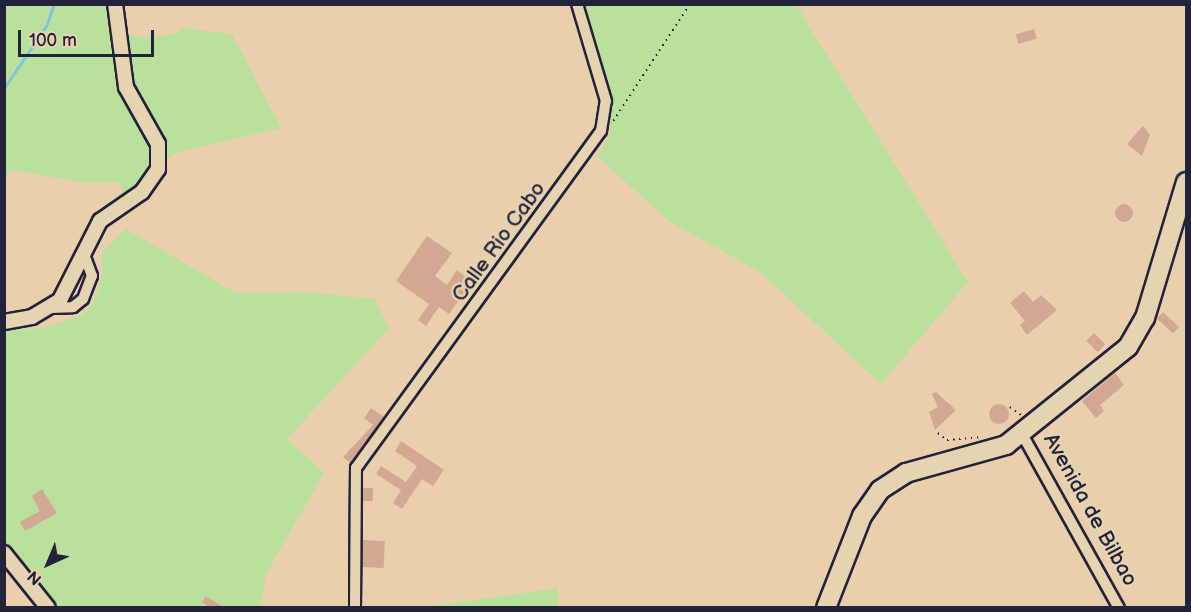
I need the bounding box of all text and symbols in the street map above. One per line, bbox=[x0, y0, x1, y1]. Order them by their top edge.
scale bar bbox=[21, 18, 158, 56]
text: 100 m bbox=[29, 30, 77, 51]
street label: Calle Rio Cabo bbox=[447, 177, 551, 307]
street label: Avenida de Bilbao bbox=[1038, 429, 1142, 591]
north arrow bbox=[18, 534, 78, 594]
text: N bbox=[24, 566, 46, 588]

